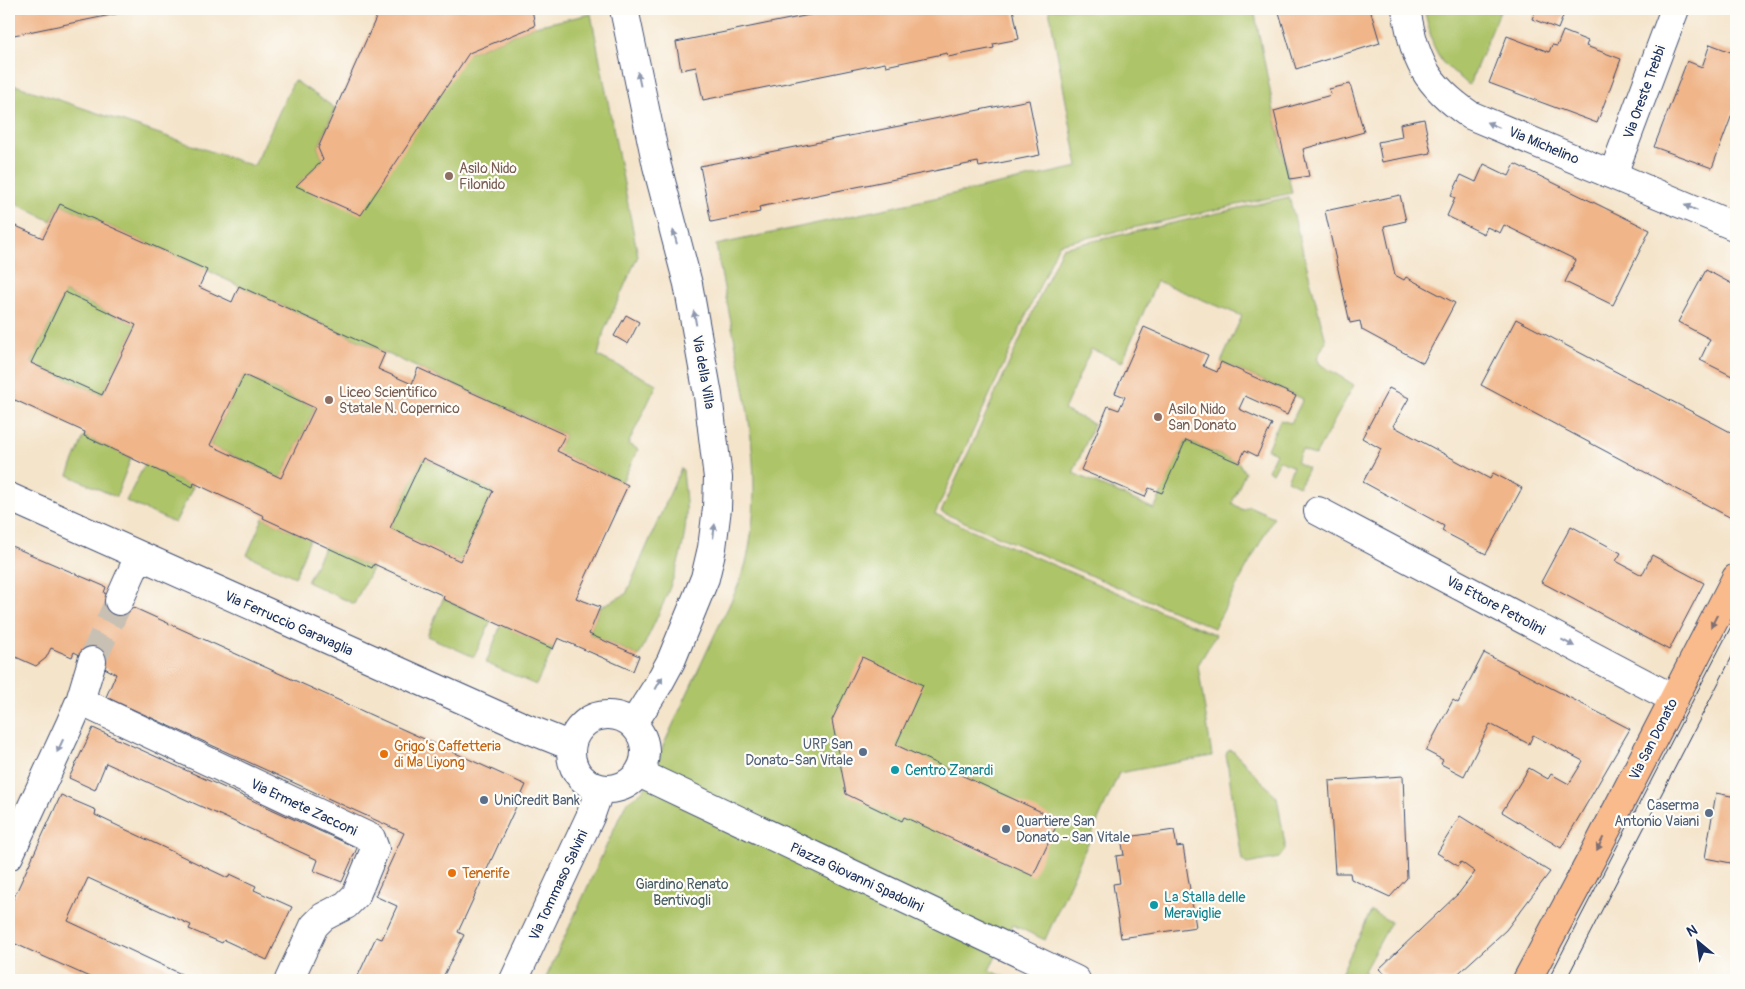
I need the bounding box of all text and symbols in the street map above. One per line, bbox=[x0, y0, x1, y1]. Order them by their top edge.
street label: Via Oreste Trebbi bbox=[1620, 43, 1669, 141]
one-way arrow bbox=[634, 71, 642, 87]
one-way arrow bbox=[1486, 120, 1500, 128]
street label: Via Michelino bbox=[1506, 123, 1582, 168]
place label: Asilo Nido Filonido bbox=[459, 160, 517, 193]
marker: Asilo Nido Filonido bbox=[443, 170, 455, 182]
one-way arrow bbox=[1684, 204, 1699, 212]
one-way arrow bbox=[671, 230, 679, 245]
one-way arrow bbox=[690, 310, 698, 326]
street label: Via della Villa bbox=[689, 334, 718, 410]
place label: Liceo Scientifico Statale N. Copernico bbox=[339, 384, 460, 417]
marker: Liceo Scientifico Statale N. Copernico bbox=[323, 394, 335, 406]
place label: Asilo Nido San Donato bbox=[1168, 401, 1237, 434]
marker: Asilo Nido San Donato bbox=[1152, 411, 1164, 423]
one-way arrow bbox=[710, 523, 718, 539]
street label: Via Ettore Petrolini bbox=[1443, 572, 1549, 639]
street label: Via Ferruccio Garavaglia bbox=[222, 587, 356, 660]
one-way arrow bbox=[1710, 614, 1718, 628]
one-way arrow bbox=[1561, 639, 1575, 648]
one-way arrow bbox=[655, 676, 663, 690]
street label: Via San Donato bbox=[1626, 695, 1681, 783]
place label: URP San Donato-San Vitale bbox=[745, 736, 853, 769]
place label: Grigo’s Caffetteria di Ma Liyong bbox=[394, 738, 501, 771]
one-way arrow bbox=[56, 739, 64, 753]
marker: URP San Donato-San Vitale bbox=[857, 746, 869, 758]
marker: Grigo’s Caffetteria di Ma Liyong bbox=[378, 748, 390, 760]
place label: Centro Zanardi bbox=[905, 762, 994, 779]
marker: Centro Zanardi bbox=[889, 764, 901, 776]
street label: Via Ermete Zacconi bbox=[248, 775, 360, 840]
place label: UniCredit Bank bbox=[494, 792, 580, 809]
marker: UniCredit Bank bbox=[478, 794, 490, 806]
place label: Caserma Antonio Vaiani bbox=[1614, 797, 1699, 830]
marker: Caserma Antonio Vaiani bbox=[1703, 807, 1715, 819]
place label: Quartiere San Donato - San Vitale bbox=[1016, 813, 1130, 846]
marker: Quartiere San Donato - San Vitale bbox=[1000, 823, 1012, 835]
street label: Via Tommaso Salvini bbox=[525, 827, 592, 943]
one-way arrow bbox=[1596, 836, 1604, 851]
street label: Piazza Giovanni Spadolini bbox=[787, 839, 927, 916]
place label: Tenerife bbox=[462, 865, 510, 882]
marker: Tenerife bbox=[446, 867, 458, 879]
park label: Giardino Renato Bentivogli bbox=[636, 876, 729, 909]
place label: La Stalla delle Meraviglie bbox=[1164, 889, 1246, 922]
marker: La Stalla delle Meraviglie bbox=[1148, 899, 1160, 911]
north arrow bbox=[1672, 916, 1722, 966]
text: N bbox=[1684, 921, 1700, 941]

